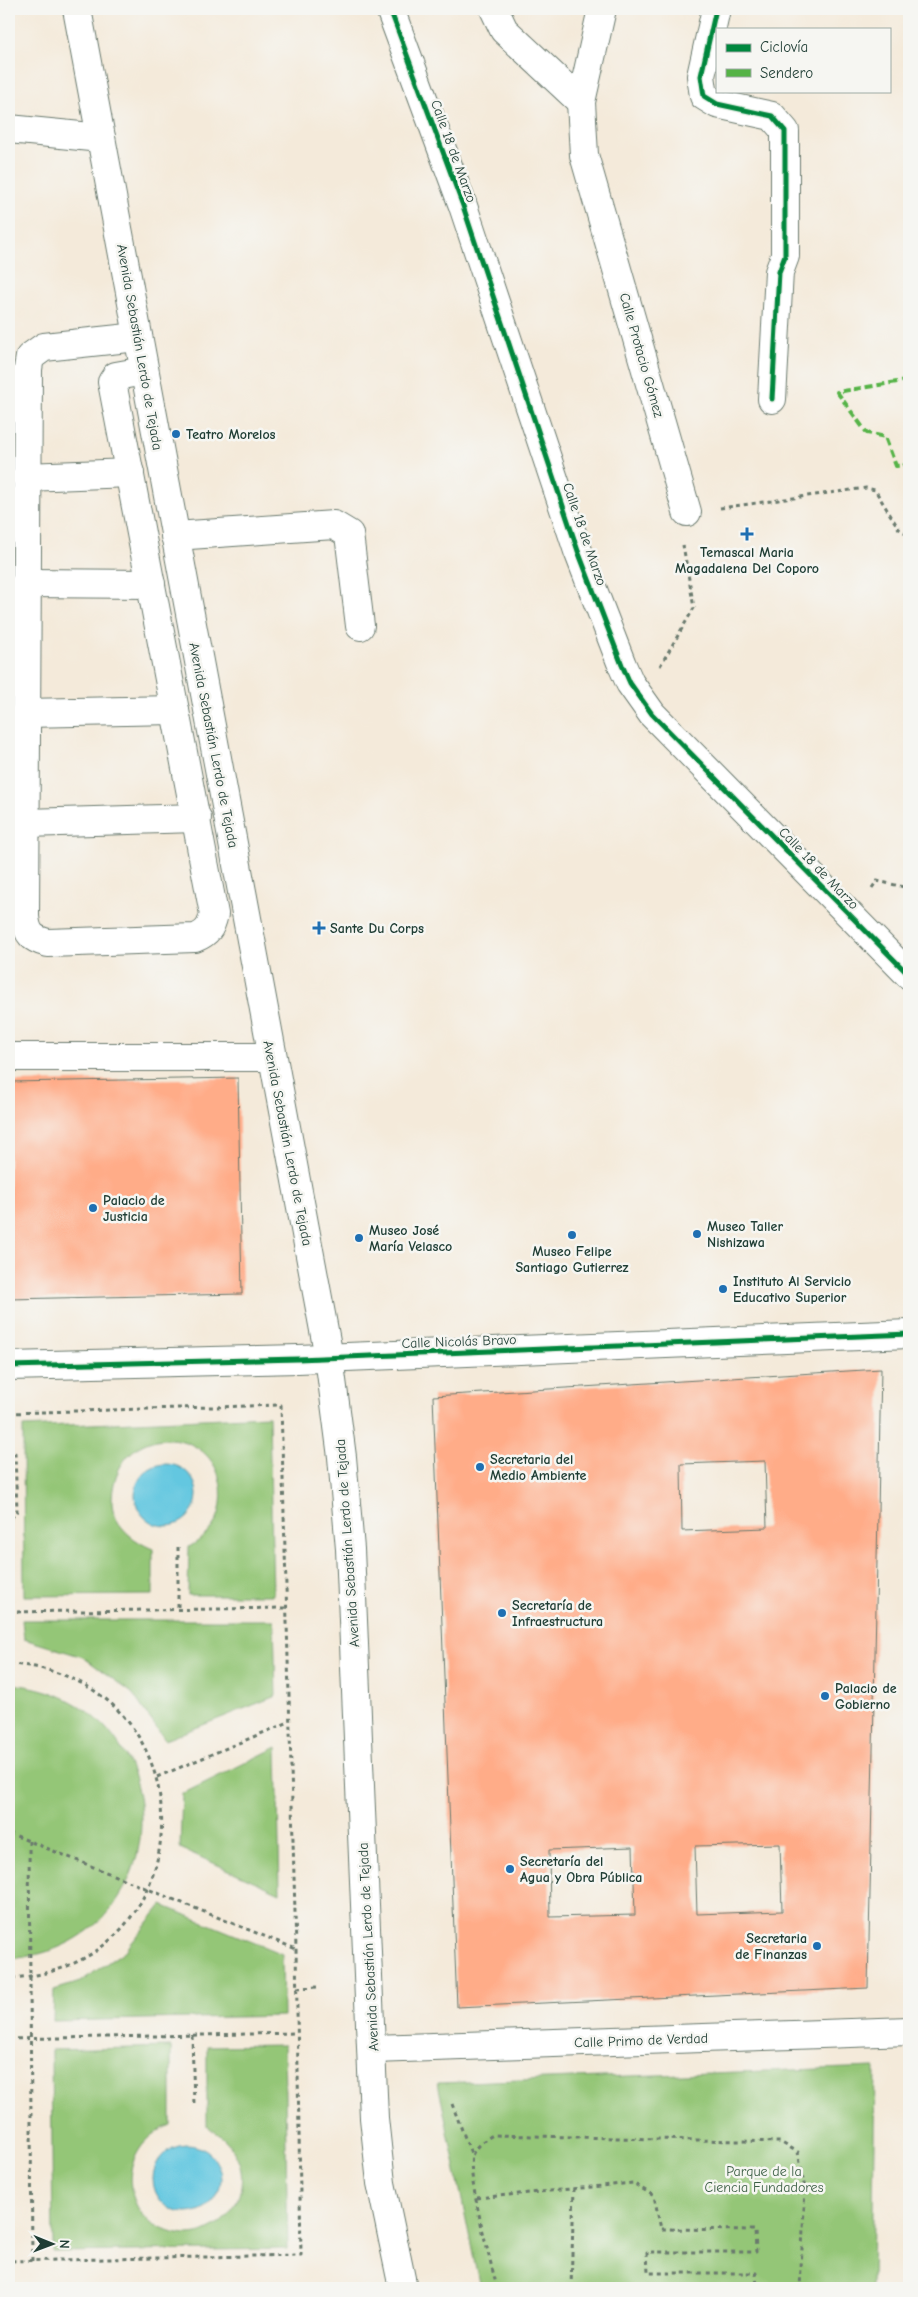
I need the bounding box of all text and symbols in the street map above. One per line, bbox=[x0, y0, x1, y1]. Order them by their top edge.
legend bbox=[716, 28, 890, 92]
text: Ciclovía bbox=[760, 38, 808, 56]
text: Sendero bbox=[760, 64, 813, 82]
street label: Calle 18 de Marzo bbox=[427, 98, 480, 205]
street label: Avenida Sebastián Lerdo de Tejada bbox=[113, 243, 166, 451]
street label: Calle Protacio Gómez bbox=[616, 291, 667, 419]
place label: Teatro Morelos bbox=[186, 426, 276, 443]
marker: Teatro Morelos bbox=[170, 428, 182, 440]
street label: Calle 18 de Marzo bbox=[559, 480, 610, 588]
marker: Temascal Maria Magadalena Del Coporo bbox=[740, 527, 754, 541]
place label: Temascal Maria Magadalena Del Coporo bbox=[675, 544, 819, 577]
street label: Avenida Sebastián Lerdo de Tejada bbox=[185, 641, 242, 849]
street label: Calle 18 de Marzo bbox=[775, 824, 862, 913]
place label: Sante Du Corps bbox=[330, 920, 424, 937]
marker: Sante Du Corps bbox=[312, 921, 326, 935]
street label: Avenida Sebastián Lerdo de Tejada bbox=[259, 1039, 316, 1247]
place label: Palacio de Justicia bbox=[103, 1192, 165, 1225]
marker: Palacio de Justicia bbox=[87, 1202, 99, 1214]
place label: Museo Taller Nishizawa bbox=[707, 1218, 783, 1251]
place label: Museo José María Velasco bbox=[369, 1222, 452, 1255]
marker: Museo Taller Nishizawa bbox=[691, 1228, 703, 1240]
marker: Museo Felipe Santiago Gutierrez bbox=[566, 1229, 578, 1241]
marker: Museo José María Velasco bbox=[353, 1232, 365, 1244]
place label: Museo Felipe Santiago Gutierrez bbox=[515, 1243, 629, 1276]
place label: Instituto Al Servicio Educativo Superior bbox=[733, 1273, 851, 1306]
marker: Instituto Al Servicio Educativo Superior bbox=[717, 1283, 729, 1295]
street label: Calle Nicolás Bravo bbox=[401, 1331, 517, 1352]
street label: Avenida Sebastián Lerdo de Tejada bbox=[332, 1438, 363, 1648]
place label: Secretaria del Medio Ambiente bbox=[490, 1451, 586, 1484]
marker: Secretaria del Medio Ambiente bbox=[474, 1461, 486, 1473]
place label: Secretaría de Infraestructura bbox=[512, 1597, 603, 1630]
marker: Secretaría de Infraestructura bbox=[496, 1607, 508, 1619]
place label: Palacio de Gobierno bbox=[835, 1680, 897, 1713]
marker: Palacio de Gobierno bbox=[819, 1690, 831, 1702]
street label: Avenida Sebastián Lerdo de Tejada bbox=[355, 1842, 382, 2052]
place label: Secretaría del Agua y Obra Pública bbox=[520, 1853, 643, 1886]
marker: Secretaría del Agua y Obra Pública bbox=[504, 1863, 516, 1875]
place label: Secretaria de Finanzas bbox=[735, 1930, 807, 1963]
marker: Secretaria de Finanzas bbox=[811, 1940, 823, 1952]
street label: Calle Primo de Verdad bbox=[574, 2030, 708, 2051]
park label: Parque de la Ciencia Fundadores bbox=[705, 2163, 824, 2196]
north arrow bbox=[28, 2220, 78, 2270]
text: N bbox=[56, 2240, 73, 2249]

